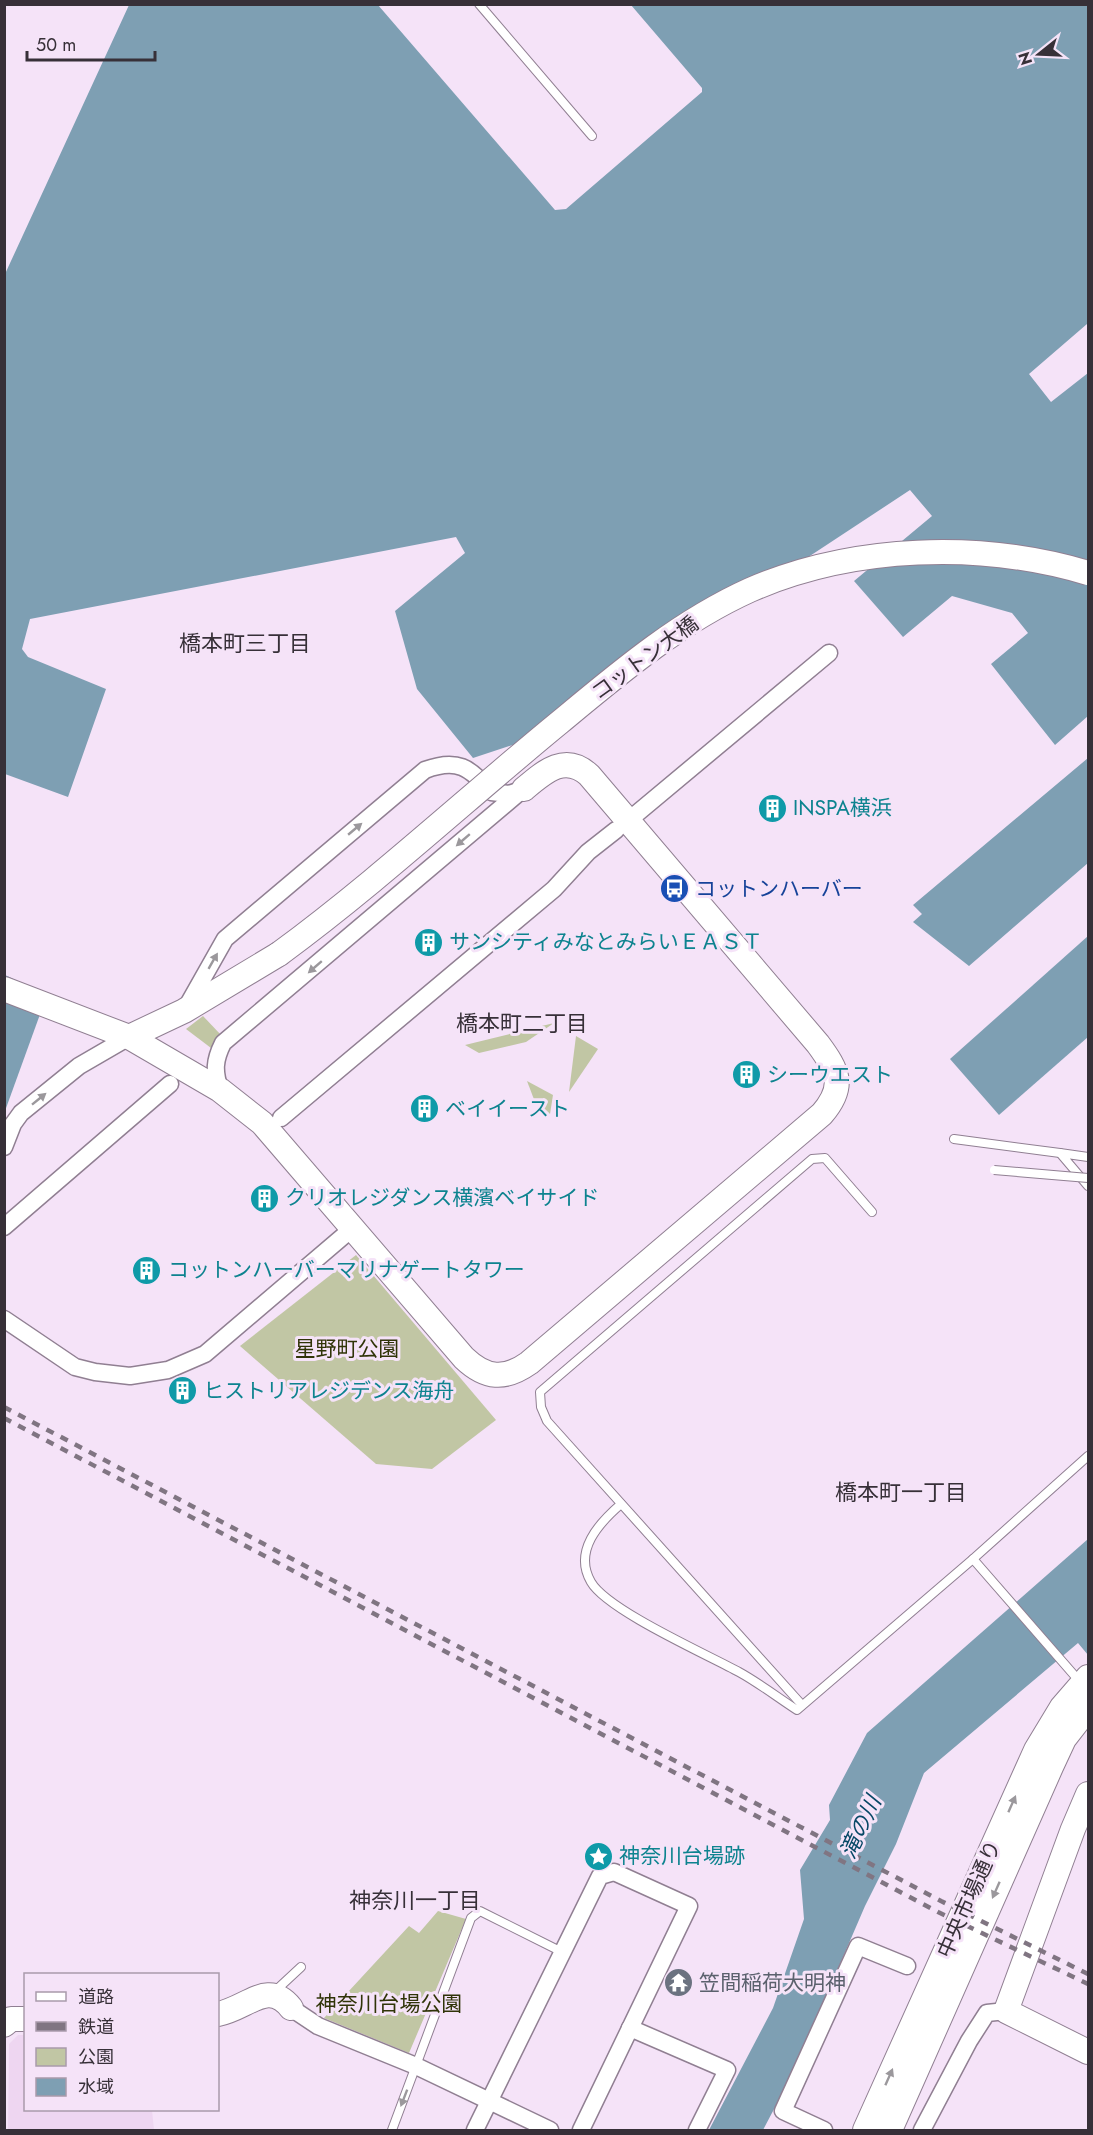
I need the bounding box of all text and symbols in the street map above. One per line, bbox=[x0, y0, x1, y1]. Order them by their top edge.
scale bar bbox=[27, 24, 154, 62]
north arrow bbox=[1009, 24, 1069, 84]
text: 50 m bbox=[36, 32, 76, 58]
text: N bbox=[1012, 49, 1038, 68]
street label: コットン大橋 bbox=[585, 609, 705, 707]
district label: 橋本町三丁目 bbox=[179, 627, 311, 659]
building icon: INSPA横浜 bbox=[756, 792, 788, 824]
place label: INSPA横浜 bbox=[793, 793, 892, 823]
one-way arrow bbox=[347, 823, 363, 836]
one-way arrow bbox=[455, 834, 471, 847]
bus stop icon: コットンハーバー bbox=[658, 873, 690, 905]
place label: コットンハーバー bbox=[695, 874, 863, 904]
building icon: サンシティみなとみらいＥＡＳＴ bbox=[412, 926, 444, 958]
place label: サンシティみなとみらいＥＡＳＴ bbox=[449, 927, 763, 957]
one-way arrow bbox=[208, 952, 218, 969]
one-way arrow bbox=[308, 960, 323, 973]
district label: 橋本町二丁目 bbox=[456, 1007, 588, 1039]
building icon: シーウエスト bbox=[730, 1059, 762, 1091]
place label: シーウエスト bbox=[767, 1060, 893, 1090]
one-way arrow bbox=[31, 1092, 47, 1105]
building icon: ベイイースト bbox=[408, 1093, 440, 1125]
place label: ベイイースト bbox=[445, 1094, 570, 1124]
building icon: クリオレジダンス横濱ベイサイド bbox=[248, 1182, 280, 1214]
place label: クリオレジダンス横濱ベイサイド bbox=[285, 1183, 599, 1213]
building icon: コットンハーバーマリナゲートタワー bbox=[131, 1254, 163, 1286]
place label: コットンハーバーマリナゲートタワー bbox=[168, 1255, 525, 1285]
park label: 星野町公園 bbox=[295, 1334, 400, 1364]
building icon: ヒストリアレジデンス海舟 bbox=[166, 1375, 198, 1407]
place label: ヒストリアレジデンス海舟 bbox=[203, 1376, 455, 1406]
district label: 橋本町一丁目 bbox=[835, 1476, 967, 1508]
water label: 滝の川 bbox=[832, 1789, 889, 1864]
one-way arrow bbox=[1007, 1794, 1017, 1812]
street label: 中央市場通り bbox=[930, 1835, 1008, 1963]
place icon: 神奈川台場跡 bbox=[582, 1840, 614, 1872]
place label: 神奈川台場跡 bbox=[619, 1841, 745, 1871]
one-way arrow bbox=[992, 1882, 1001, 1899]
district label: 神奈川一丁目 bbox=[349, 1884, 481, 1916]
temple icon: 笠間稲荷大明神 bbox=[662, 1967, 694, 1999]
place label: 笠間稲荷大明神 bbox=[699, 1968, 846, 1998]
legend bbox=[24, 1973, 219, 2111]
text: 道路 bbox=[78, 1984, 114, 2010]
park label: 神奈川台場公園 bbox=[316, 1989, 463, 2019]
text: 鉄道 bbox=[78, 2014, 114, 2040]
text: 公園 bbox=[78, 2044, 114, 2070]
one-way arrow bbox=[884, 2069, 893, 2086]
text: 水域 bbox=[78, 2074, 114, 2100]
one-way arrow bbox=[399, 2090, 409, 2108]

